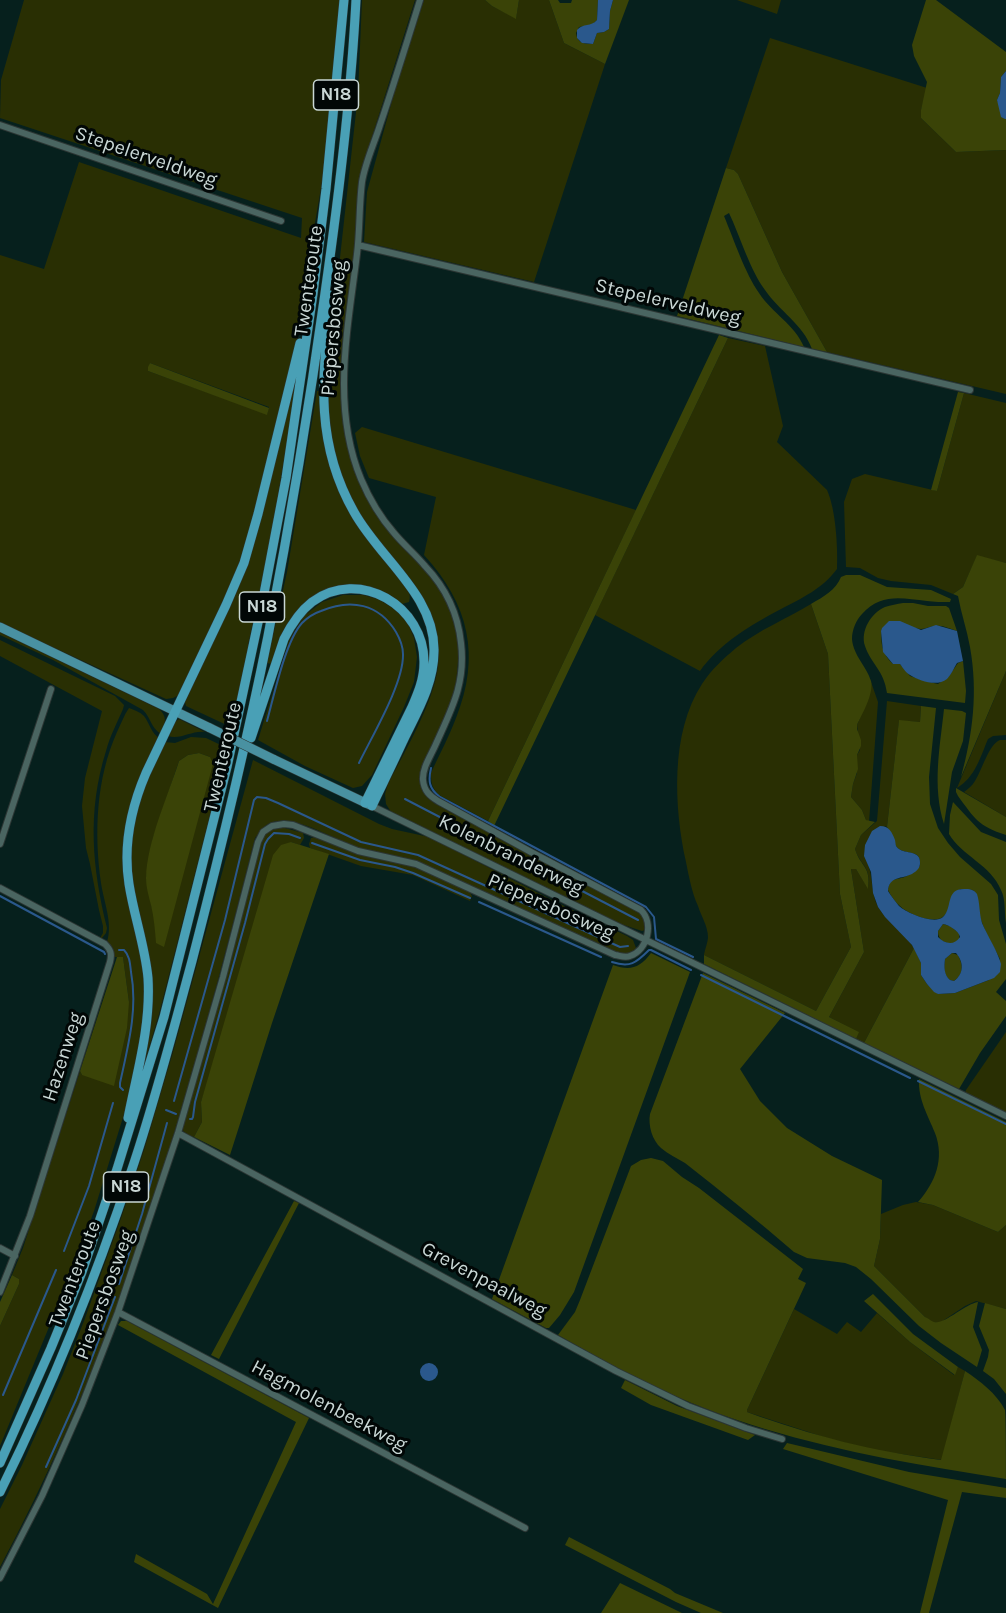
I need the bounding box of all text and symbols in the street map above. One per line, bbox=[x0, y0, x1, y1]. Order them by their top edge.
road number: N18 bbox=[314, 80, 358, 110]
street label: Stepelerveldweg bbox=[72, 121, 220, 193]
street label: Twenteroute bbox=[289, 224, 329, 338]
street label: Piepersbosweg bbox=[316, 259, 352, 397]
street label: Stepelerveldweg bbox=[593, 274, 743, 330]
road number: N18 bbox=[240, 592, 284, 622]
street label: Twenteroute bbox=[199, 700, 247, 814]
street label: Kolenbranderweg bbox=[434, 809, 588, 901]
street label: Piepersbosweg bbox=[484, 868, 618, 946]
street label: Hazenweg bbox=[37, 1009, 89, 1105]
road number: N18 bbox=[104, 1172, 148, 1202]
street label: Twenteroute bbox=[44, 1217, 106, 1331]
street label: Piepersbosweg bbox=[70, 1227, 140, 1363]
street label: Grevenpaalweg bbox=[417, 1237, 551, 1323]
street label: Hagmolenbeekweg bbox=[247, 1355, 411, 1457]

